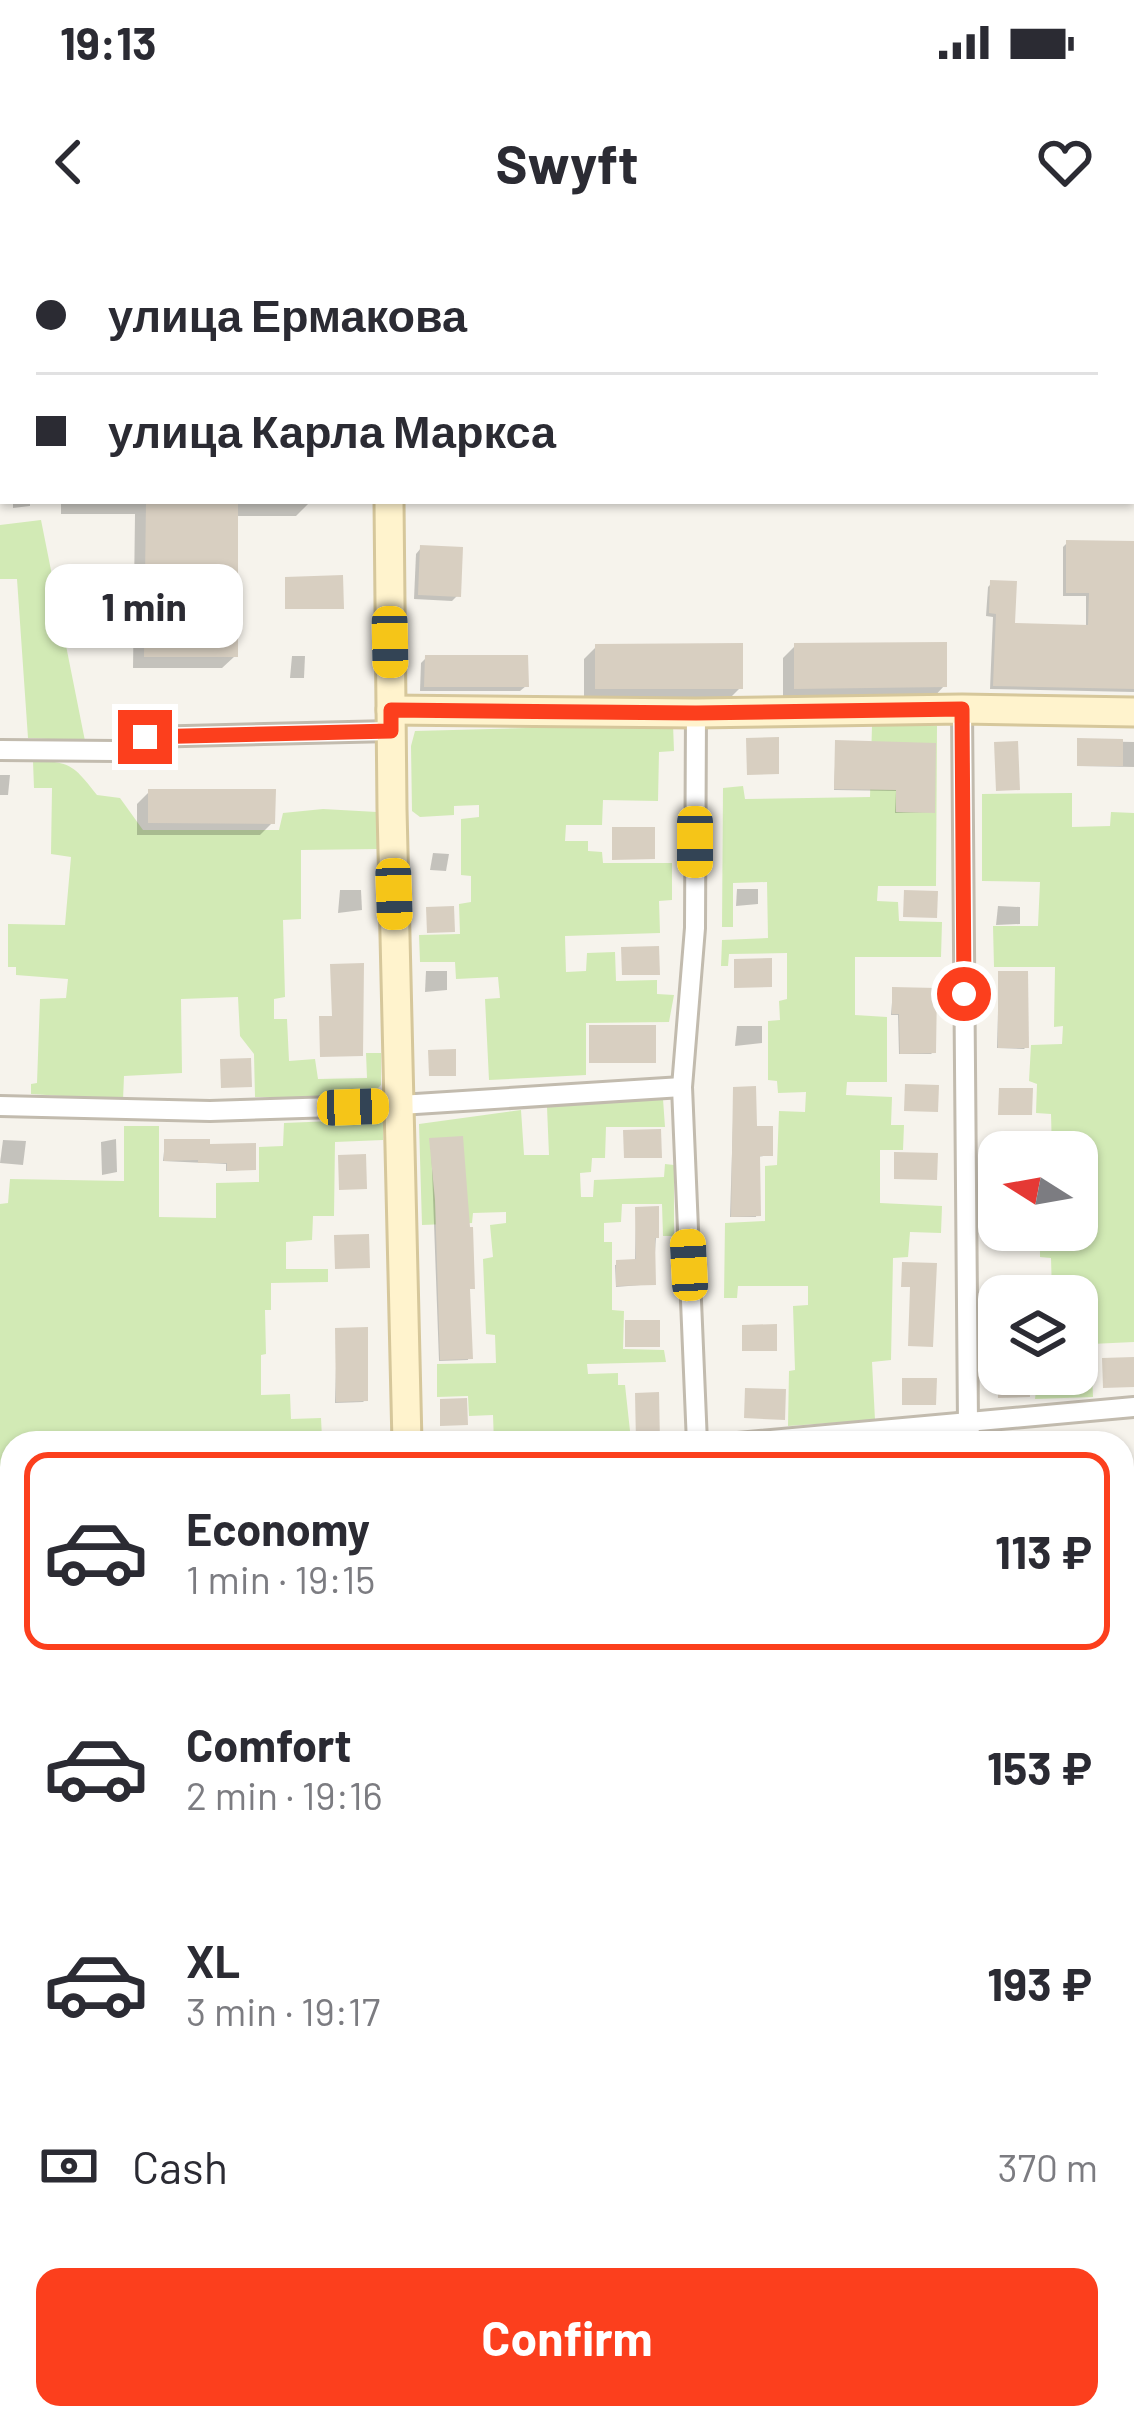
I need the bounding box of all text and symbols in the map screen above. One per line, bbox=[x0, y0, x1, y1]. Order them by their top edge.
text: 19:13 bbox=[60, 15, 156, 69]
icon: back bbox=[36, 129, 102, 195]
icon: heart bbox=[1032, 129, 1098, 195]
text: Swyft bbox=[495, 130, 639, 195]
text: улица Ермакова bbox=[108, 287, 467, 341]
text: улица Карла Маркса bbox=[108, 403, 556, 457]
callout: 1 min bbox=[46, 563, 244, 647]
text: 1 min bbox=[101, 582, 187, 629]
car bbox=[371, 606, 409, 678]
route end bbox=[118, 710, 172, 764]
car bbox=[677, 806, 713, 878]
car bbox=[375, 857, 413, 931]
route start bbox=[937, 967, 991, 1021]
car bbox=[316, 1088, 390, 1126]
north arrow bbox=[978, 1131, 1098, 1251]
map controls bbox=[978, 1131, 1098, 1395]
car bbox=[669, 1228, 709, 1302]
button: layers bbox=[978, 1275, 1098, 1395]
icon: car bbox=[42, 1497, 150, 1605]
text: Economy bbox=[186, 1501, 370, 1555]
text: 113 ₽ bbox=[995, 1524, 1092, 1578]
text: 1 min · 19:15 bbox=[186, 1555, 375, 1602]
icon: car bbox=[42, 1713, 150, 1821]
text: Comfort bbox=[186, 1717, 352, 1771]
text: 153 ₽ bbox=[987, 1740, 1092, 1794]
text: 2 min · 19:16 bbox=[186, 1771, 383, 1818]
icon: car bbox=[42, 1929, 150, 2037]
text: XL bbox=[186, 1933, 240, 1987]
text: 193 ₽ bbox=[987, 1956, 1092, 2010]
text: 3 min · 19:17 bbox=[186, 1987, 380, 2034]
icon: cash bbox=[36, 2133, 102, 2199]
text: Cash bbox=[132, 2139, 228, 2193]
text: 370 m bbox=[997, 2143, 1098, 2190]
button: Confirm bbox=[36, 2268, 1098, 2406]

